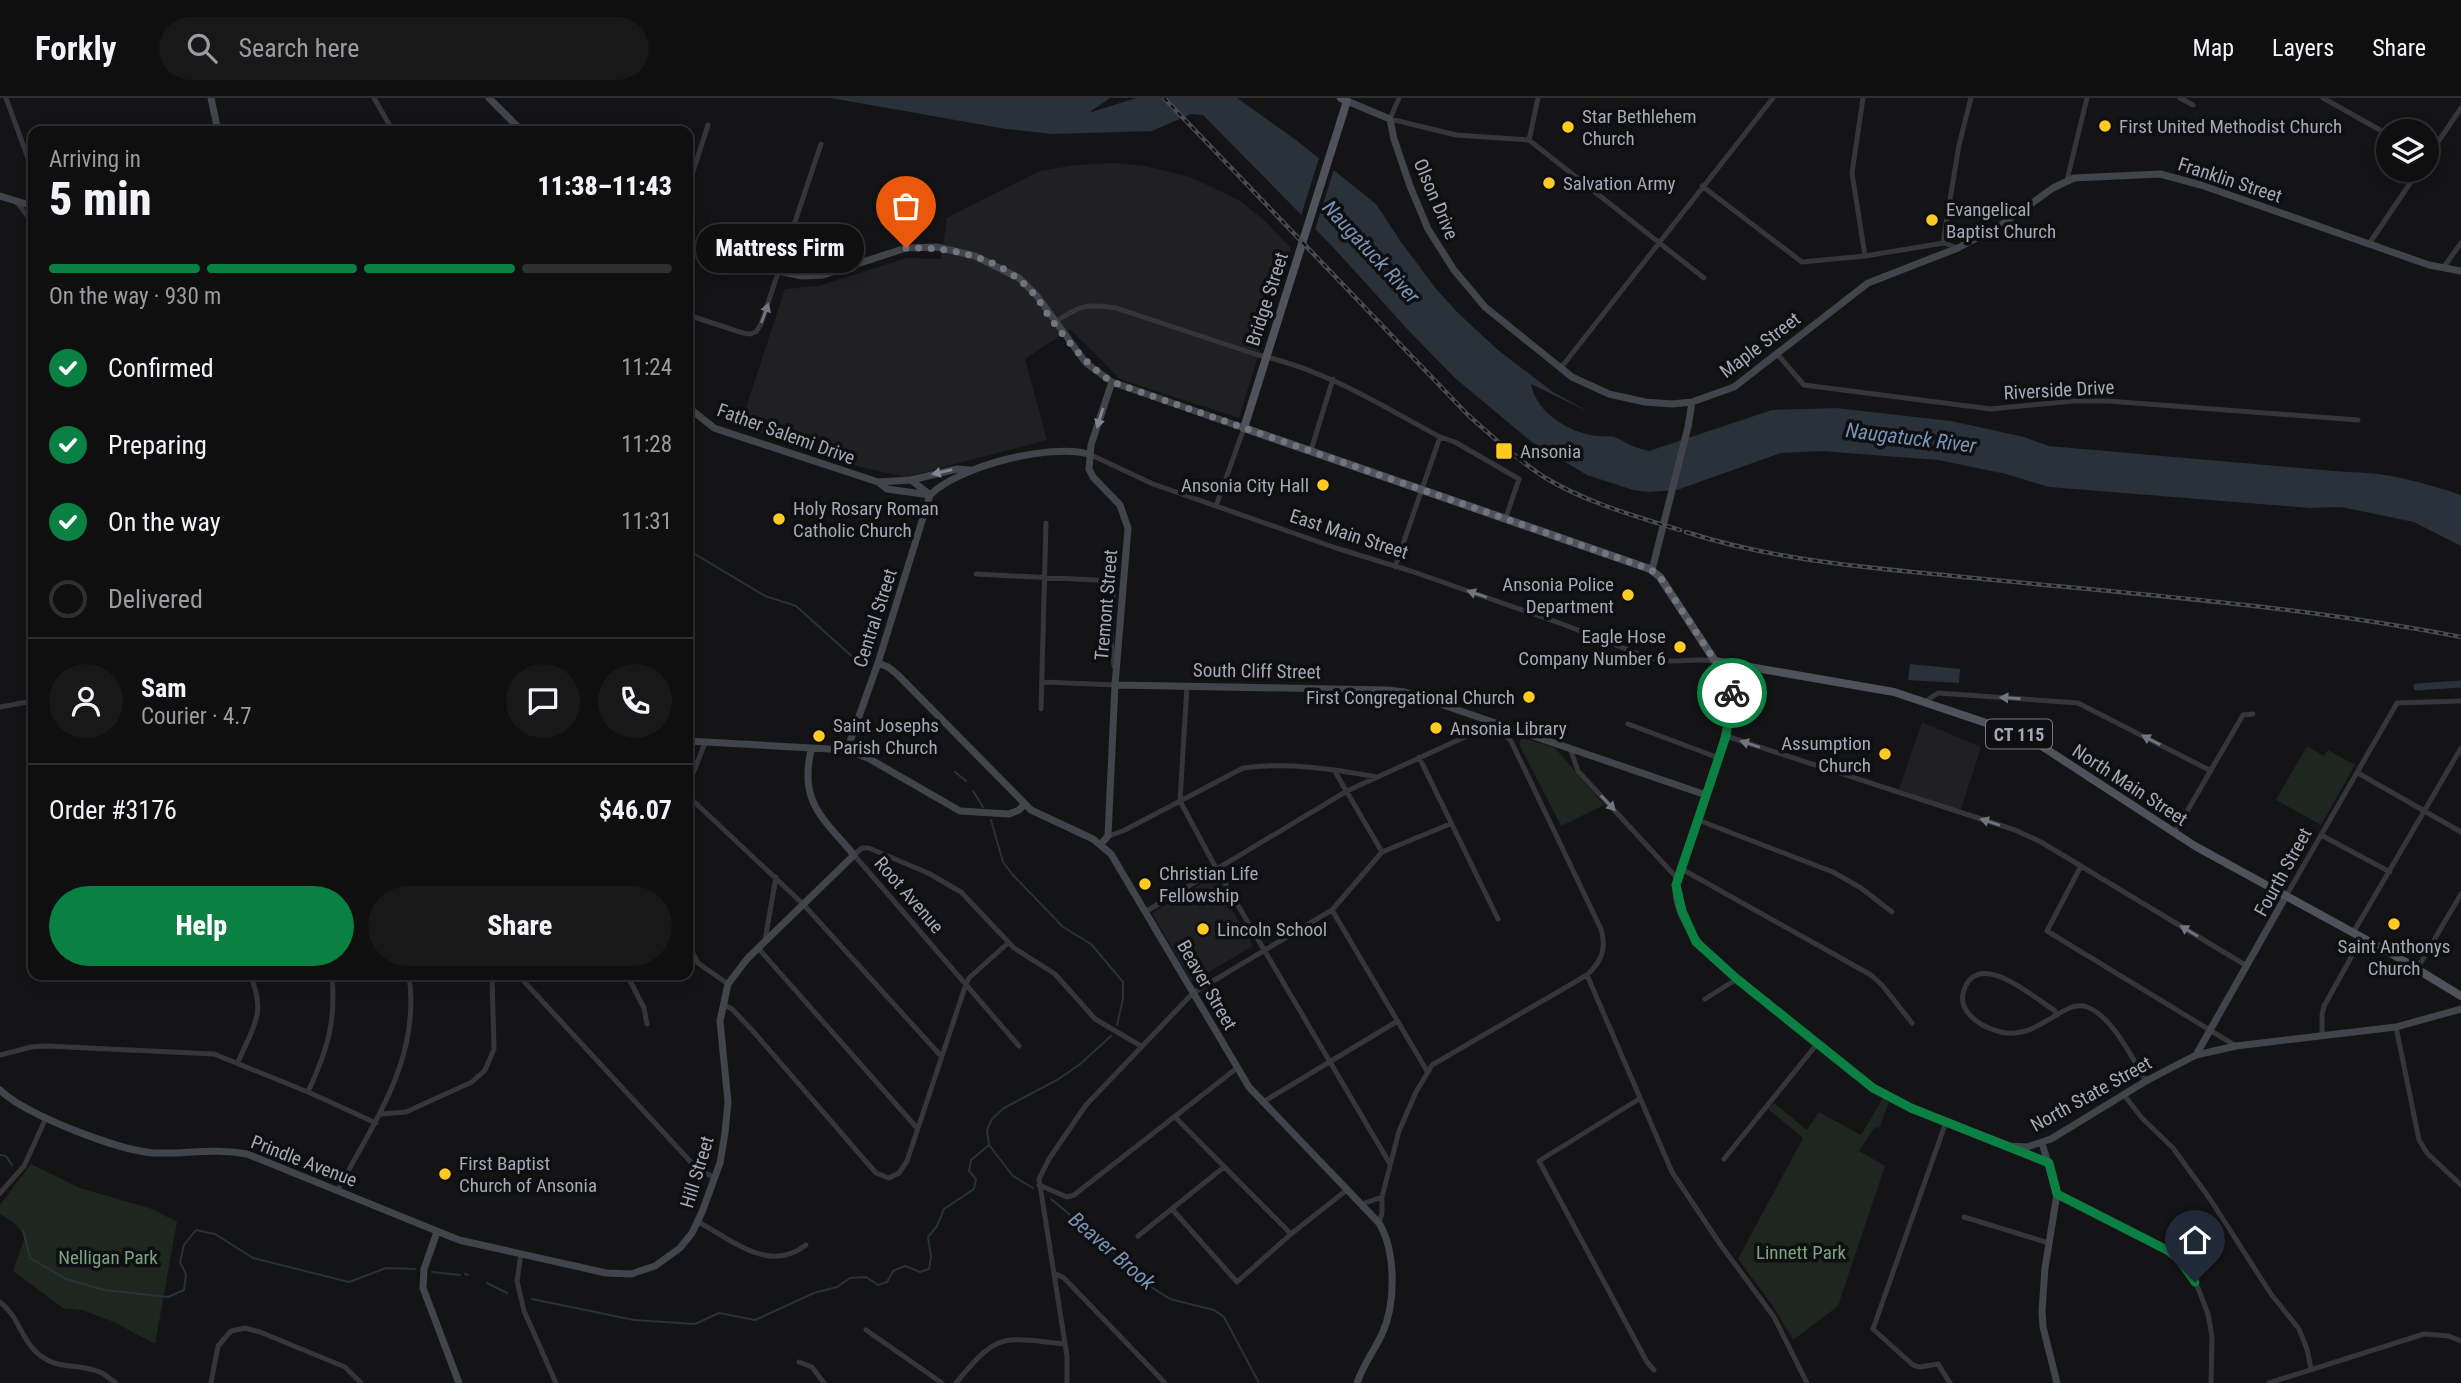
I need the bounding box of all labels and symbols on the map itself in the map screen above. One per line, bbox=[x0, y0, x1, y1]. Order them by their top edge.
place label: Star Bethlehem Church bbox=[1582, 105, 1696, 150]
place label: First United Methodist Church bbox=[2119, 115, 2342, 138]
marker: First United Methodist Church bbox=[2097, 118, 2113, 134]
marker: Star Bethlehem Church bbox=[1560, 119, 1576, 135]
street label: Franklin Street bbox=[2175, 152, 2285, 208]
street label: Olson Drive bbox=[1409, 155, 1463, 243]
place label: Salvation Army bbox=[1563, 172, 1676, 195]
marker: Salvation Army bbox=[1541, 175, 1557, 191]
pin bbox=[876, 176, 936, 248]
water label: Naugatuck River bbox=[1318, 196, 1425, 309]
place label: Evangelical Baptist Church bbox=[1946, 198, 2056, 243]
marker: Evangelical Baptist Church bbox=[1924, 212, 1940, 228]
callout: Mattress Firm bbox=[696, 223, 864, 272]
street label: Bridge Street bbox=[1241, 249, 1293, 349]
one-way arrow bbox=[760, 303, 771, 324]
street label: Maple Street bbox=[1715, 307, 1805, 383]
street label: Riverside Drive bbox=[2003, 376, 2115, 404]
street label: Father Salemi Drive bbox=[714, 398, 858, 470]
one-way arrow bbox=[1094, 407, 1104, 428]
water label: Naugatuck River bbox=[1844, 418, 1978, 458]
place label: Ansonia bbox=[1520, 440, 1581, 463]
marker: Ansonia bbox=[1494, 441, 1514, 461]
one-way arrow bbox=[931, 467, 953, 478]
place label: Ansonia City Hall bbox=[1181, 474, 1309, 497]
marker: Ansonia City Hall bbox=[1315, 477, 1331, 493]
place label: Holy Rosary Roman Catholic Church bbox=[793, 497, 939, 542]
street label: East Main Street bbox=[1287, 504, 1411, 564]
marker: Holy Rosary Roman Catholic Church bbox=[771, 511, 787, 527]
street label: Tremont Street bbox=[1090, 549, 1122, 661]
street label: Central Street bbox=[848, 566, 902, 670]
place label: Ansonia Police Department bbox=[1502, 573, 1614, 618]
marker: Ansonia Police Department bbox=[1620, 587, 1636, 603]
one-way arrow bbox=[1467, 588, 1488, 599]
place label: Eagle Hose Company Number 6 bbox=[1518, 625, 1666, 670]
marker: Eagle Hose Company Number 6 bbox=[1672, 639, 1688, 655]
street label: South Cliff Street bbox=[1193, 658, 1321, 684]
courier bbox=[1697, 658, 1767, 728]
place label: First Congregational Church bbox=[1306, 686, 1515, 709]
marker: First Congregational Church bbox=[1521, 689, 1537, 705]
one-way arrow bbox=[1999, 692, 2021, 703]
place label: Saint Josephs Parish Church bbox=[833, 714, 939, 759]
place label: Ansonia Library bbox=[1450, 717, 1567, 740]
marker: Ansonia Library bbox=[1428, 720, 1444, 736]
road number: CT 115 bbox=[1986, 720, 2052, 748]
marker: Saint Josephs Parish Church bbox=[811, 728, 827, 744]
place label: Assumption Church bbox=[1781, 732, 1871, 777]
one-way arrow bbox=[2141, 734, 2161, 745]
one-way arrow bbox=[1740, 738, 1761, 748]
street label: North Main Street bbox=[2068, 739, 2192, 831]
marker: Assumption Church bbox=[1877, 746, 1893, 762]
one-way arrow bbox=[1600, 794, 1616, 812]
one-way arrow bbox=[1979, 816, 2000, 827]
street label: Fourth Street bbox=[2249, 824, 2317, 920]
street label: Root Avenue bbox=[870, 852, 949, 938]
place label: Christian Life Fellowship bbox=[1159, 862, 1259, 907]
marker: Christian Life Fellowship bbox=[1137, 876, 1153, 892]
marker: Saint Anthonys Church bbox=[2386, 916, 2402, 932]
place label: Lincoln School bbox=[1217, 918, 1327, 941]
marker: Lincoln School bbox=[1195, 921, 1211, 937]
one-way arrow bbox=[2179, 924, 2198, 937]
place label: Saint Anthonys Church bbox=[2338, 935, 2450, 980]
street label: Beaver Street bbox=[1172, 936, 1242, 1034]
street label: North State Street bbox=[2027, 1051, 2155, 1137]
street label: Prindle Avenue bbox=[248, 1130, 360, 1192]
street label: Hill Street bbox=[675, 1133, 719, 1211]
place label: First Baptist Church of Ansonia bbox=[459, 1152, 597, 1197]
marker: First Baptist Church of Ansonia bbox=[437, 1166, 453, 1182]
water label: Beaver Brook bbox=[1064, 1207, 1161, 1295]
pin bbox=[2165, 1210, 2225, 1282]
park label: Linnett Park bbox=[1756, 1241, 1847, 1264]
park label: Nelligan Park bbox=[58, 1246, 158, 1269]

